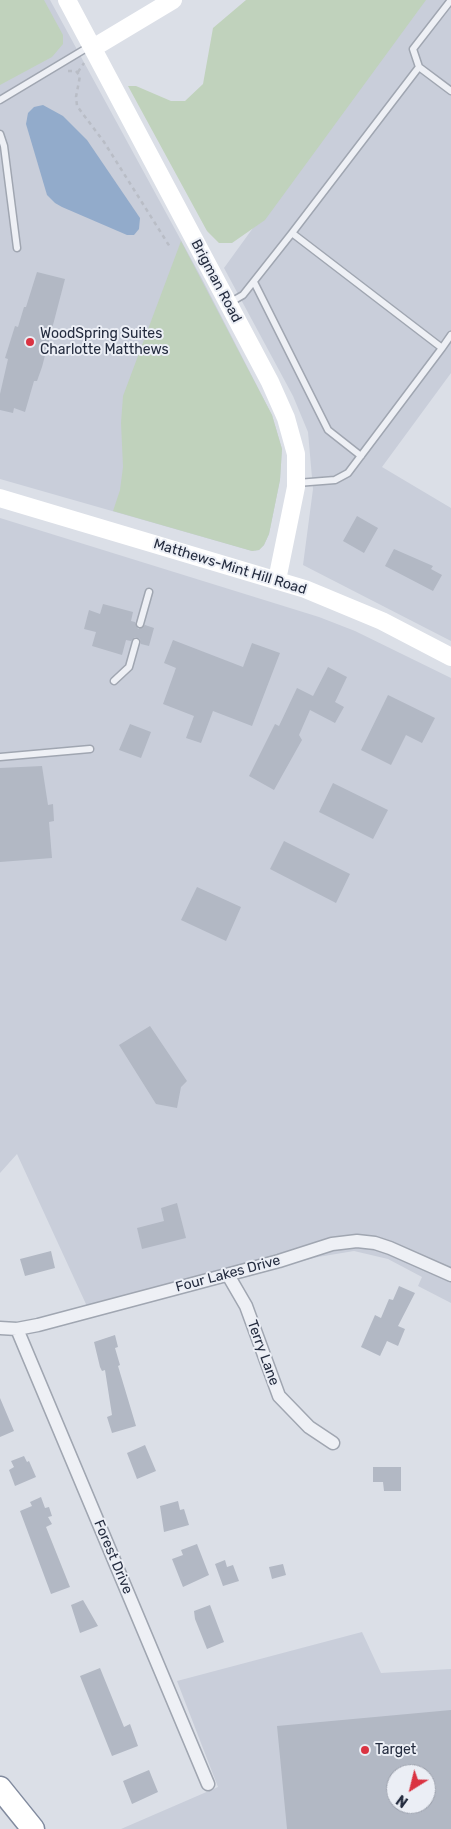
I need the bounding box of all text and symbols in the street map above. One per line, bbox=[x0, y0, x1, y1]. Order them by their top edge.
street label: Brigman Road bbox=[187, 237, 245, 325]
place label: WoodSpring Suites Charlotte Matthews bbox=[40, 326, 169, 358]
marker: WoodSpring Suites Charlotte Matthews bbox=[24, 336, 36, 348]
street label: Matthews-Mint Hill Road bbox=[151, 536, 309, 598]
street label: Four Lakes Drive bbox=[174, 1252, 282, 1296]
street label: Terry Lane bbox=[243, 1318, 283, 1388]
street label: Forest Drive bbox=[90, 1517, 136, 1597]
place label: Target bbox=[375, 1742, 416, 1758]
marker: Target bbox=[359, 1744, 371, 1756]
north arrow bbox=[386, 1764, 436, 1814]
text: N bbox=[393, 1791, 412, 1811]

